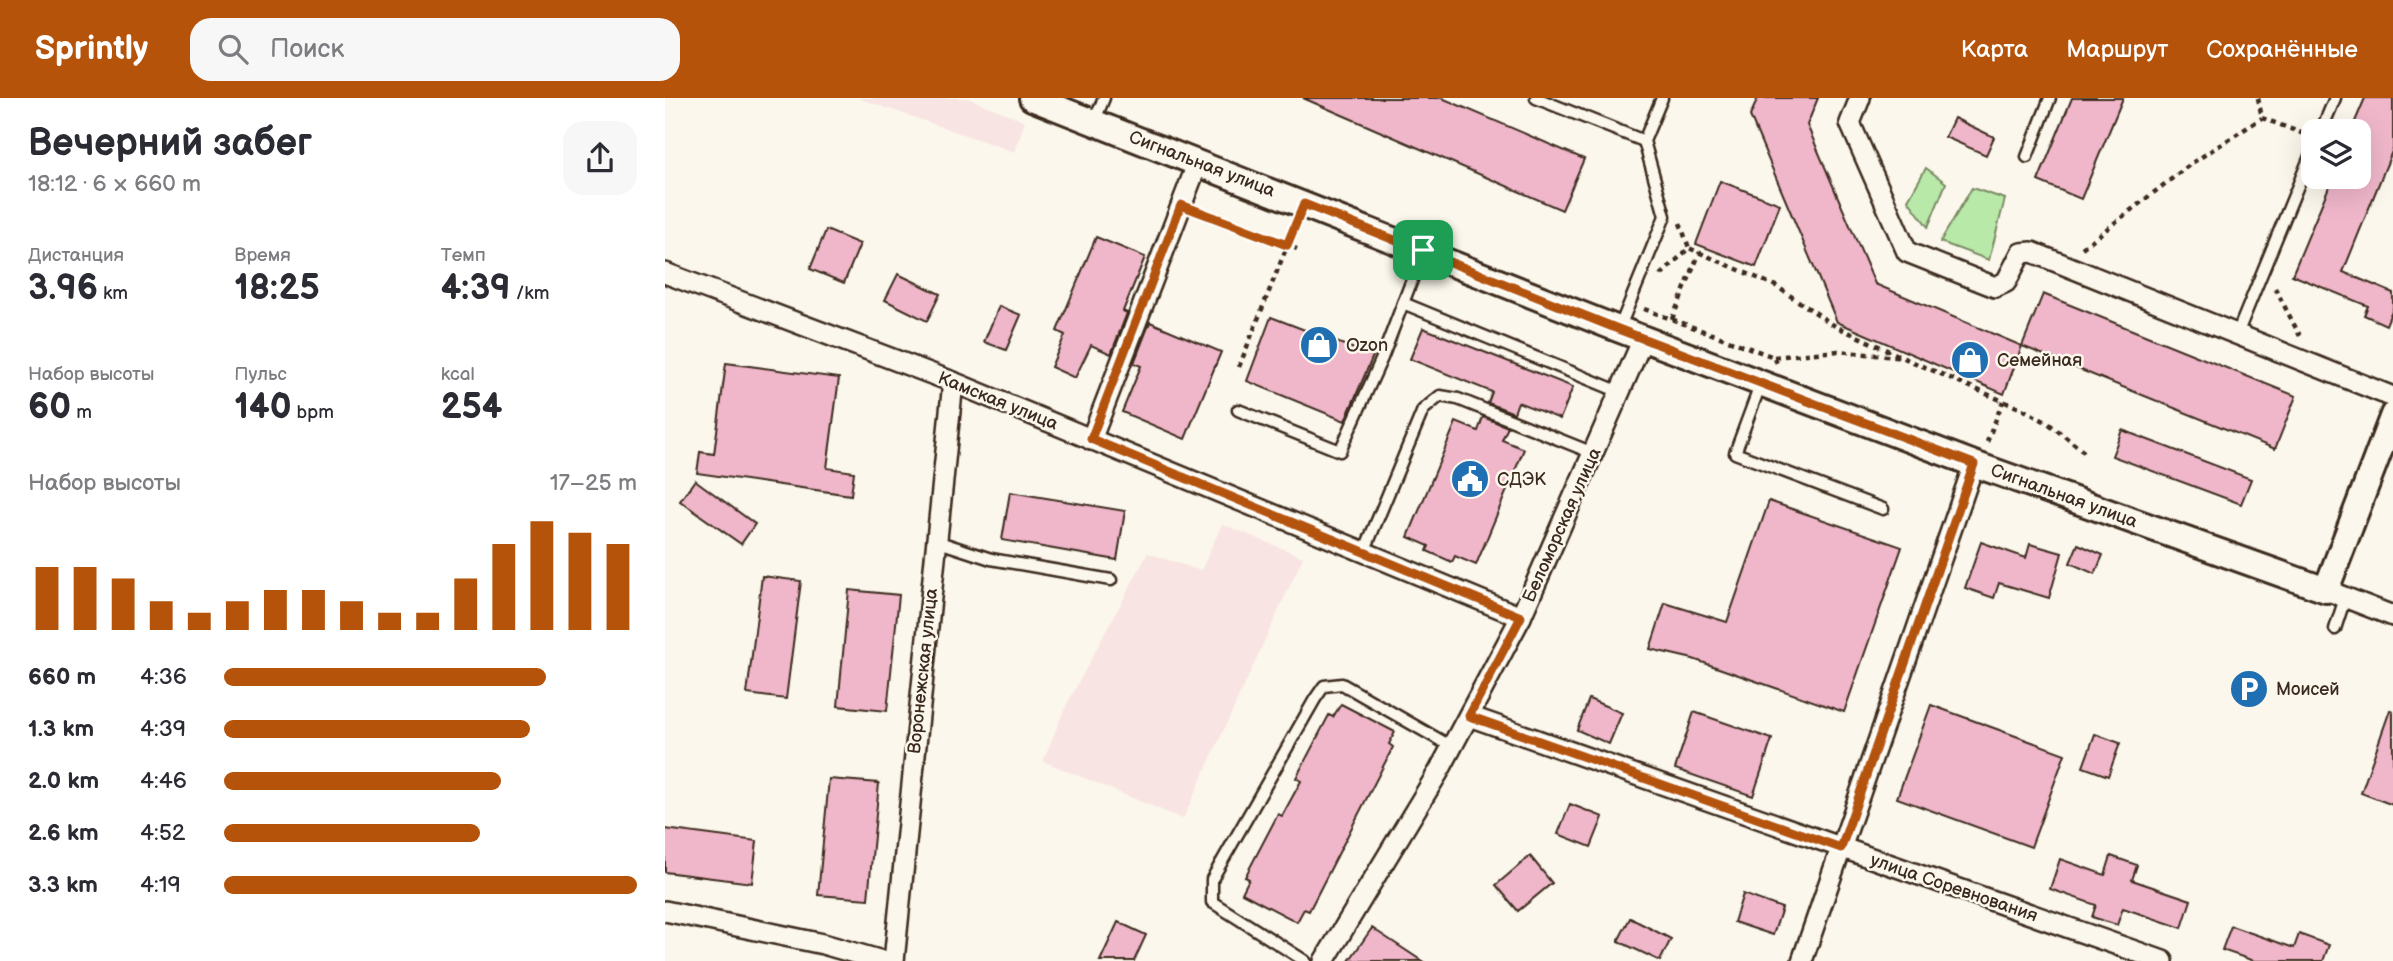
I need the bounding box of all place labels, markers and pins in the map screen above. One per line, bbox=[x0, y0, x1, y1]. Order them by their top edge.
pin bbox=[1393, 220, 1453, 280]
shop icon: Ozon bbox=[1298, 324, 1340, 366]
place label: Ozon bbox=[1346, 335, 1388, 356]
shop icon: Семейная bbox=[1949, 339, 1991, 381]
place label: Семейная bbox=[1997, 350, 2082, 371]
public building icon: СДЭК bbox=[1449, 458, 1491, 500]
place label: СДЭК bbox=[1497, 469, 1546, 490]
parking icon: Моисей bbox=[2228, 668, 2270, 710]
place label: Моисей bbox=[2276, 679, 2340, 700]

